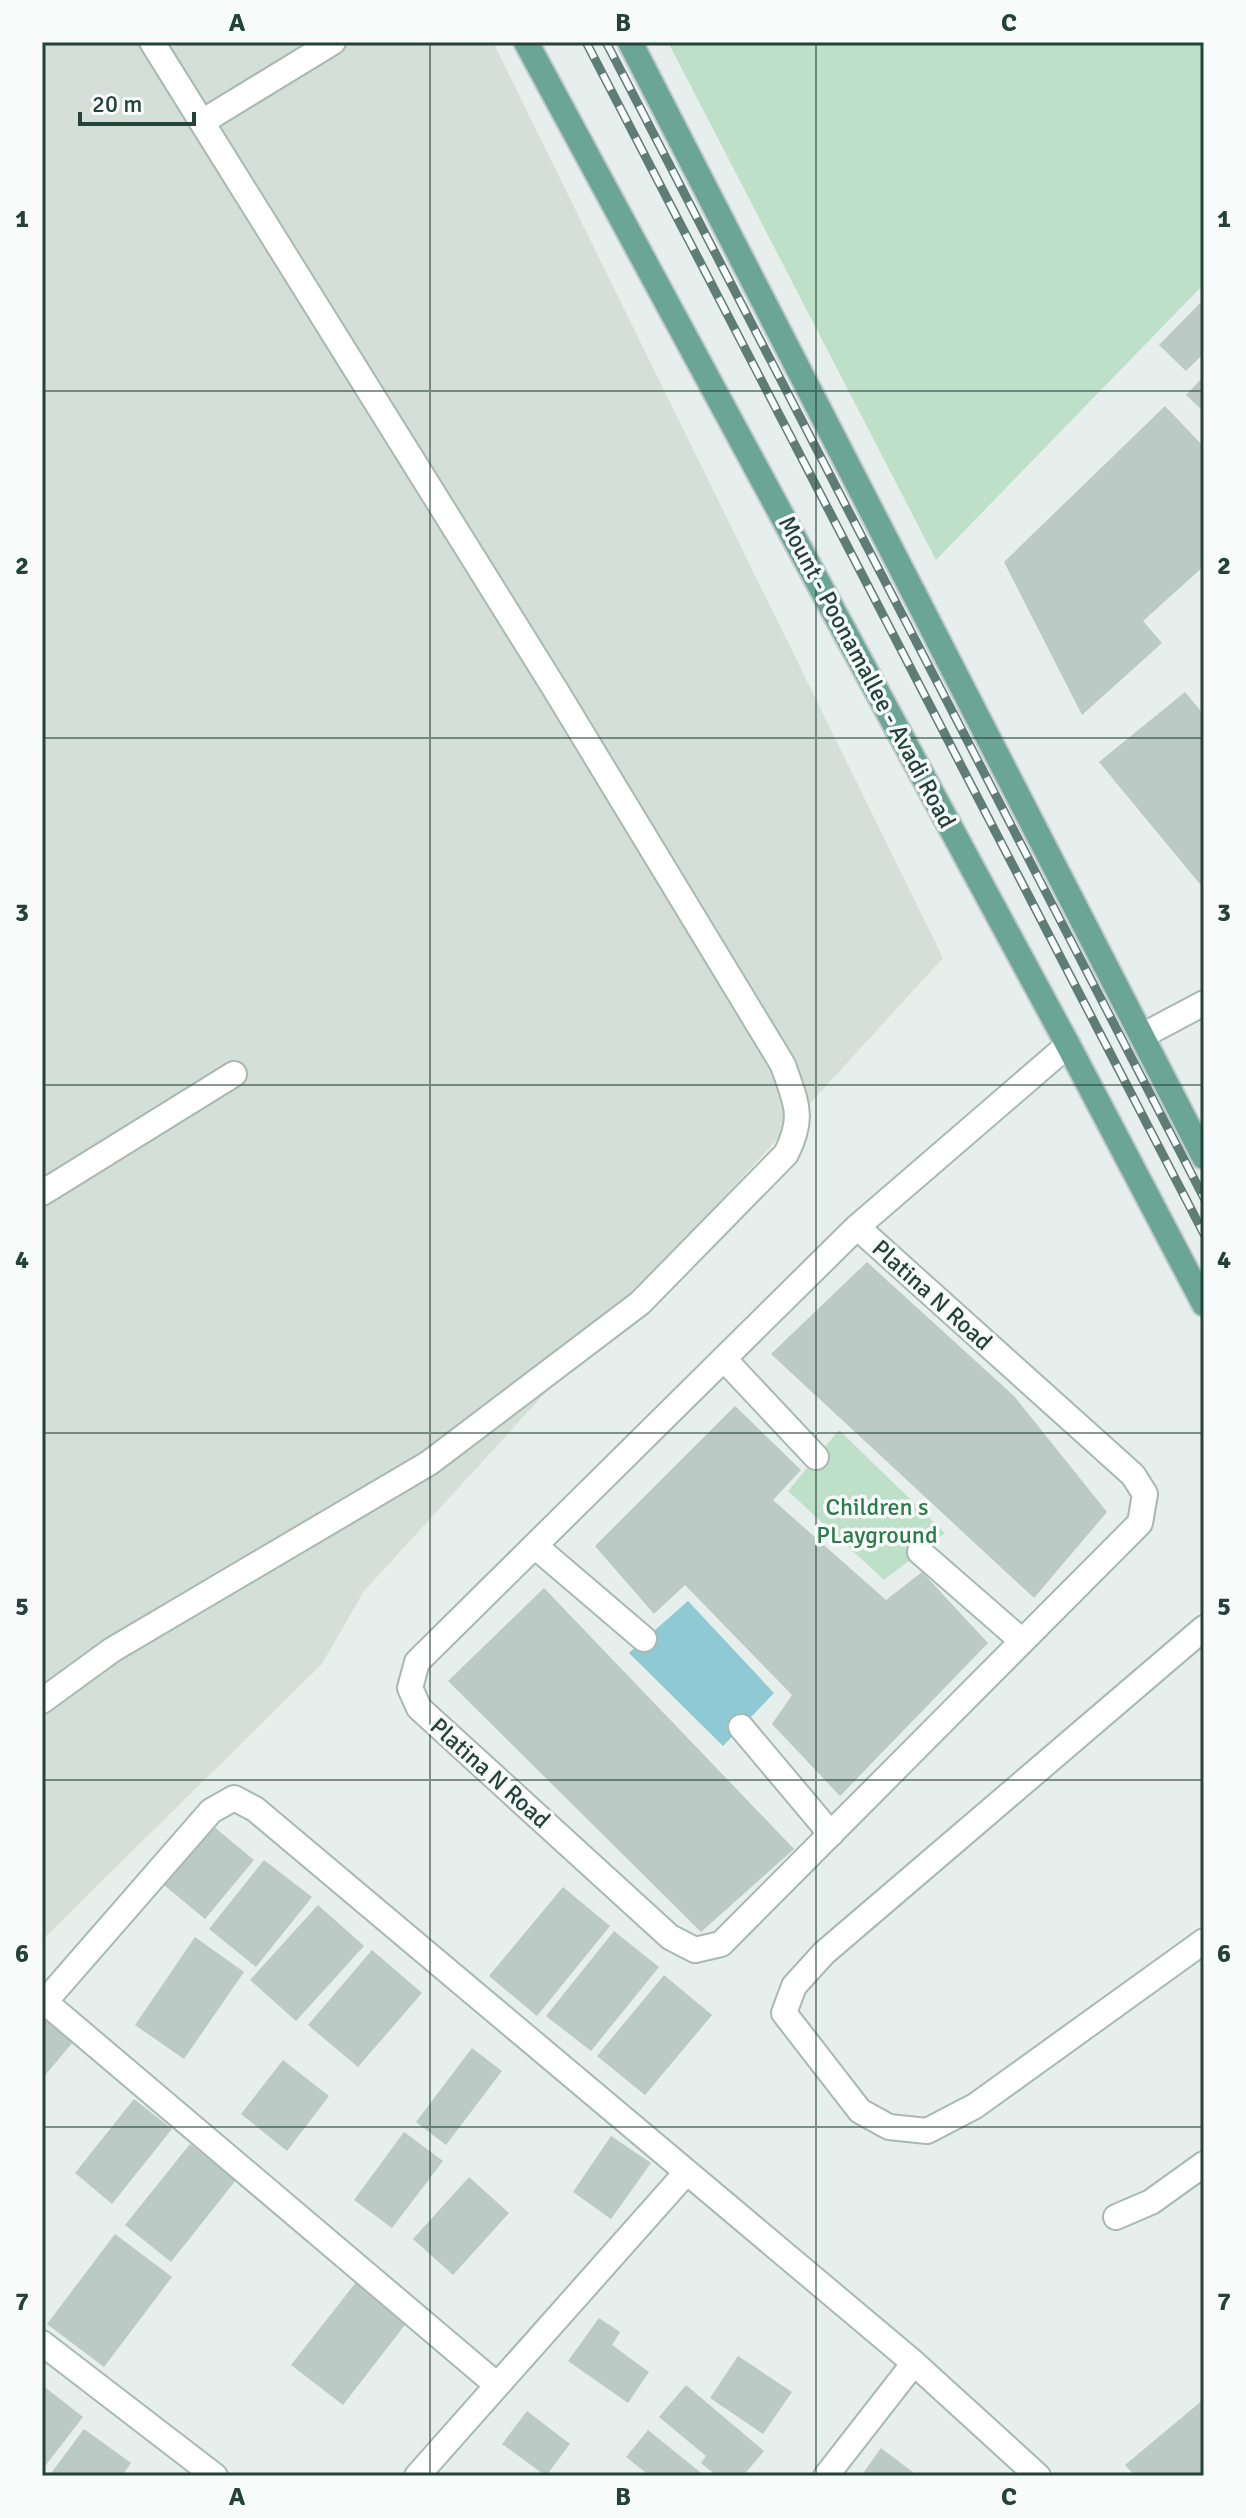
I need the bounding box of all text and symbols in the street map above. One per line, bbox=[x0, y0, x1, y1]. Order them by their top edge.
text: A bbox=[229, 7, 246, 39]
text: B bbox=[615, 7, 631, 39]
text: C bbox=[1001, 7, 1017, 39]
scale bar bbox=[80, 76, 194, 126]
text: 20 m bbox=[92, 89, 142, 119]
text: 1 bbox=[15, 203, 29, 235]
text: 1 bbox=[1217, 203, 1231, 235]
street label: Mount - Poonamallee - Avadi Road bbox=[772, 511, 962, 833]
text: 2 bbox=[15, 550, 29, 582]
text: 2 bbox=[1217, 550, 1231, 582]
text: 3 bbox=[15, 897, 29, 929]
text: 3 bbox=[1217, 897, 1231, 929]
street label: Platina N Road bbox=[866, 1233, 998, 1357]
text: 4 bbox=[15, 1244, 29, 1276]
text: 4 bbox=[1217, 1244, 1231, 1276]
park label: Children s PLayground bbox=[816, 1492, 938, 1550]
text: 5 bbox=[15, 1591, 29, 1623]
text: 5 bbox=[1217, 1591, 1231, 1623]
street label: Platina N Road bbox=[424, 1711, 556, 1835]
text: 6 bbox=[15, 1938, 29, 1970]
text: 6 bbox=[1217, 1938, 1231, 1970]
text: 7 bbox=[15, 2286, 29, 2318]
text: 7 bbox=[1217, 2286, 1231, 2318]
text: A bbox=[229, 2481, 246, 2513]
text: B bbox=[615, 2481, 631, 2513]
text: C bbox=[1001, 2481, 1017, 2513]

